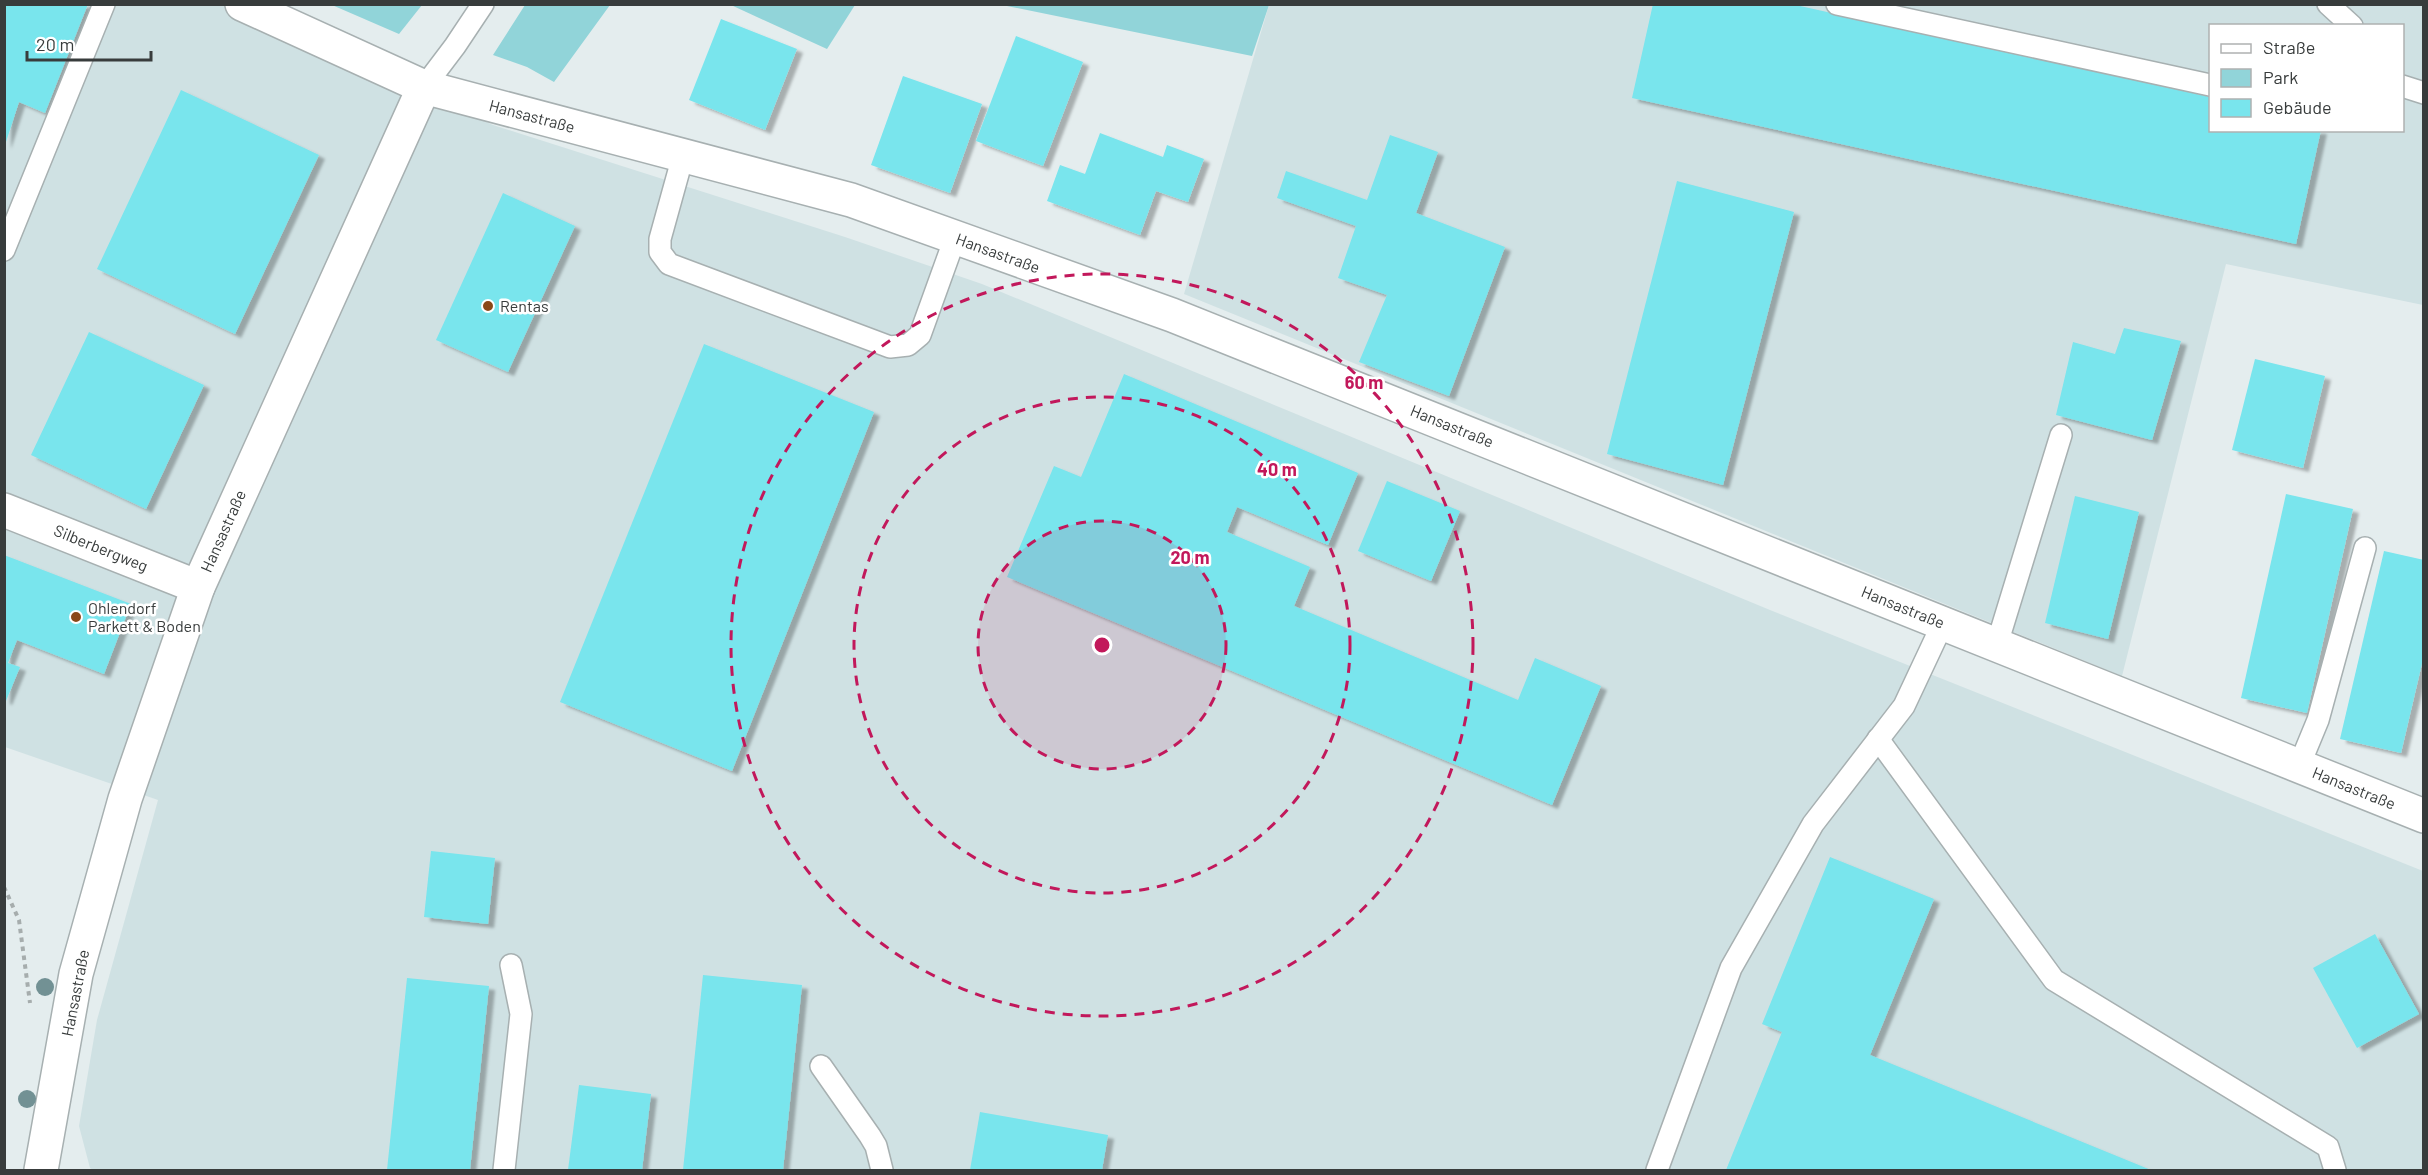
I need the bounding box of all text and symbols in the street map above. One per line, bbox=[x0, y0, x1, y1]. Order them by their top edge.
scale bar bbox=[27, 24, 152, 62]
legend bbox=[2209, 24, 2404, 132]
text: 20 m bbox=[36, 33, 74, 55]
text: Straße bbox=[2263, 36, 2315, 58]
text: Park bbox=[2263, 66, 2298, 88]
street label: Hansastraße bbox=[487, 95, 577, 136]
text: Gebäude bbox=[2263, 96, 2332, 118]
street label: Hansastraße bbox=[954, 229, 1043, 277]
place label: Rentas bbox=[500, 296, 549, 315]
marker: Rentas bbox=[481, 299, 495, 313]
text: 60 m bbox=[1345, 371, 1383, 393]
street label: Hansastraße bbox=[1408, 400, 1497, 451]
text: 40 m bbox=[1257, 458, 1297, 480]
street label: Hansastraße bbox=[196, 487, 249, 575]
street label: Silberbergweg bbox=[51, 520, 151, 575]
text: 20 m bbox=[1171, 546, 1209, 568]
street label: Hansastraße bbox=[1859, 581, 1948, 632]
place label: Ohlendorf Parkett & Boden bbox=[88, 598, 201, 635]
marker: Ohlendorf Parkett & Boden bbox=[69, 610, 83, 624]
centre of rings bbox=[1092, 635, 1112, 655]
street label: Hansastraße bbox=[2310, 762, 2399, 813]
street label: Hansastraße bbox=[57, 948, 92, 1038]

